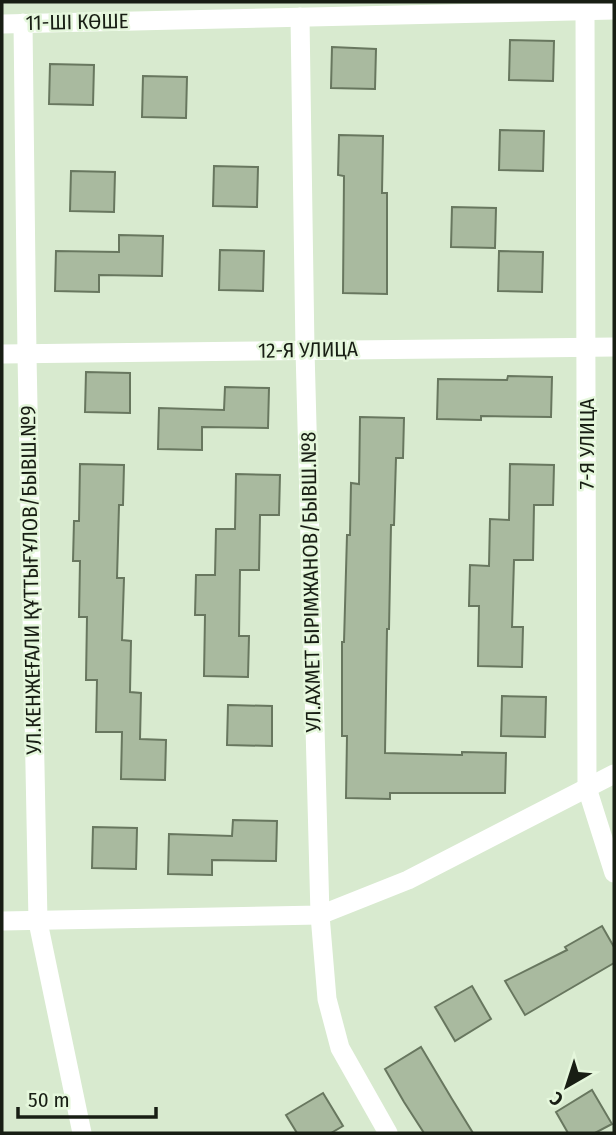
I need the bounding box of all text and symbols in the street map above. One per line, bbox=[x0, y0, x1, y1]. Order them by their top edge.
street label: 11-ШІ КӨШЕ bbox=[25, 8, 129, 36]
street label: 12-Я УЛИЦА bbox=[258, 336, 358, 364]
street label: 7-Я УЛИЦА bbox=[574, 399, 600, 489]
street label: УЛ.КЕНЖЕҒАЛИ ҚҰТТЫҒҰЛОВ/БЫВШ.№9 bbox=[15, 405, 47, 756]
street label: УЛ.АХМЕТ БІРІМЖАНОВ/БЫВШ.№8 bbox=[295, 431, 327, 734]
north arrow bbox=[532, 1051, 602, 1121]
scale bar bbox=[18, 1076, 156, 1120]
text: 50 m bbox=[28, 1087, 70, 1113]
text: С bbox=[545, 1087, 568, 1111]

